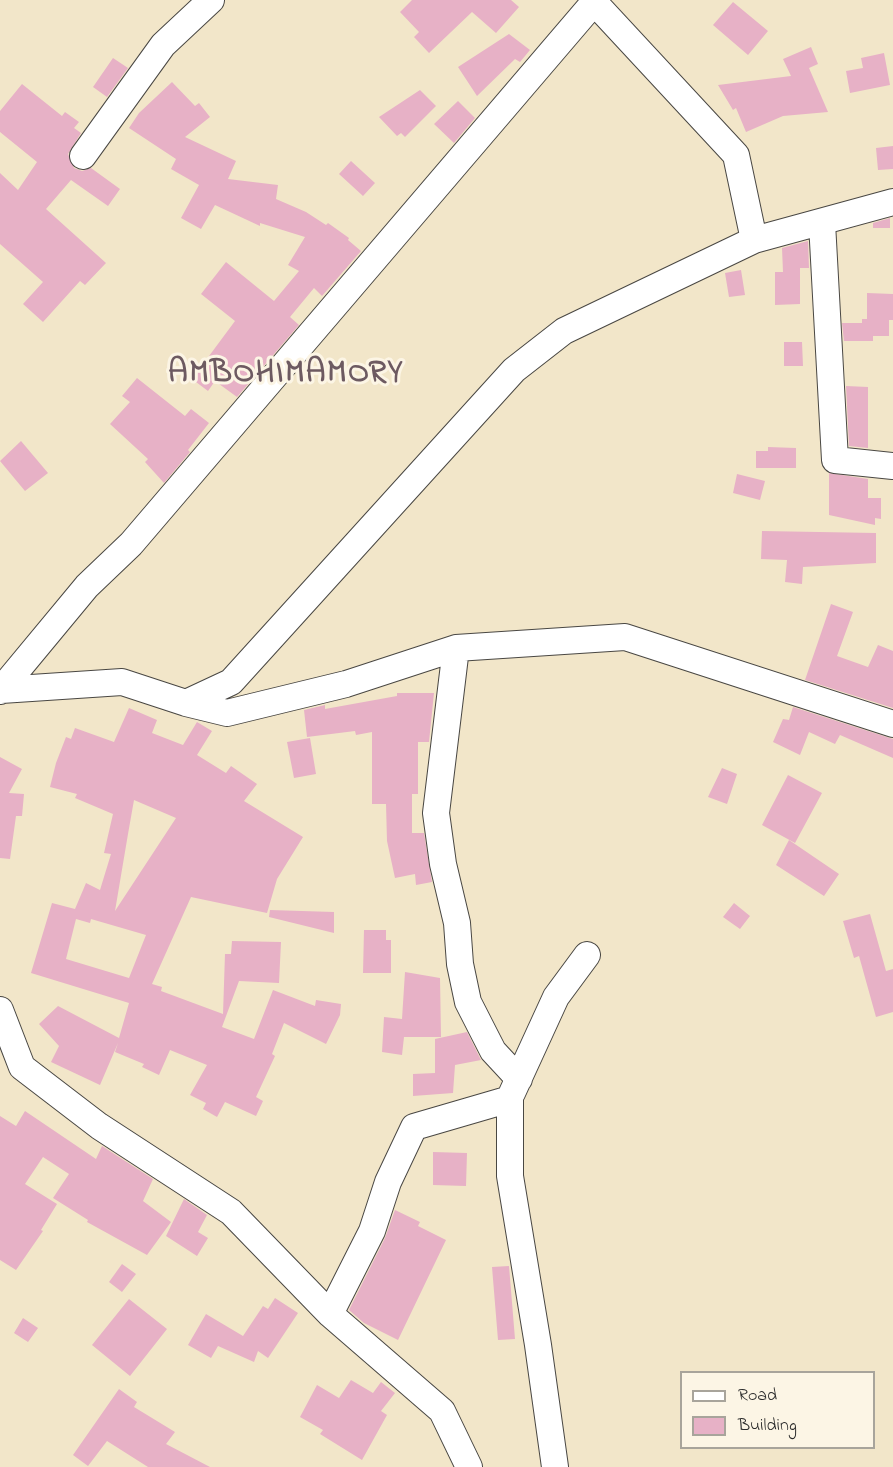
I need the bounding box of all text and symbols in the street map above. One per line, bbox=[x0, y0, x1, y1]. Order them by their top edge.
district label: AMBOHIMAMORY bbox=[168, 357, 404, 395]
legend bbox=[680, 1371, 875, 1449]
text: Road bbox=[738, 1383, 777, 1409]
text: Building bbox=[738, 1413, 797, 1439]

